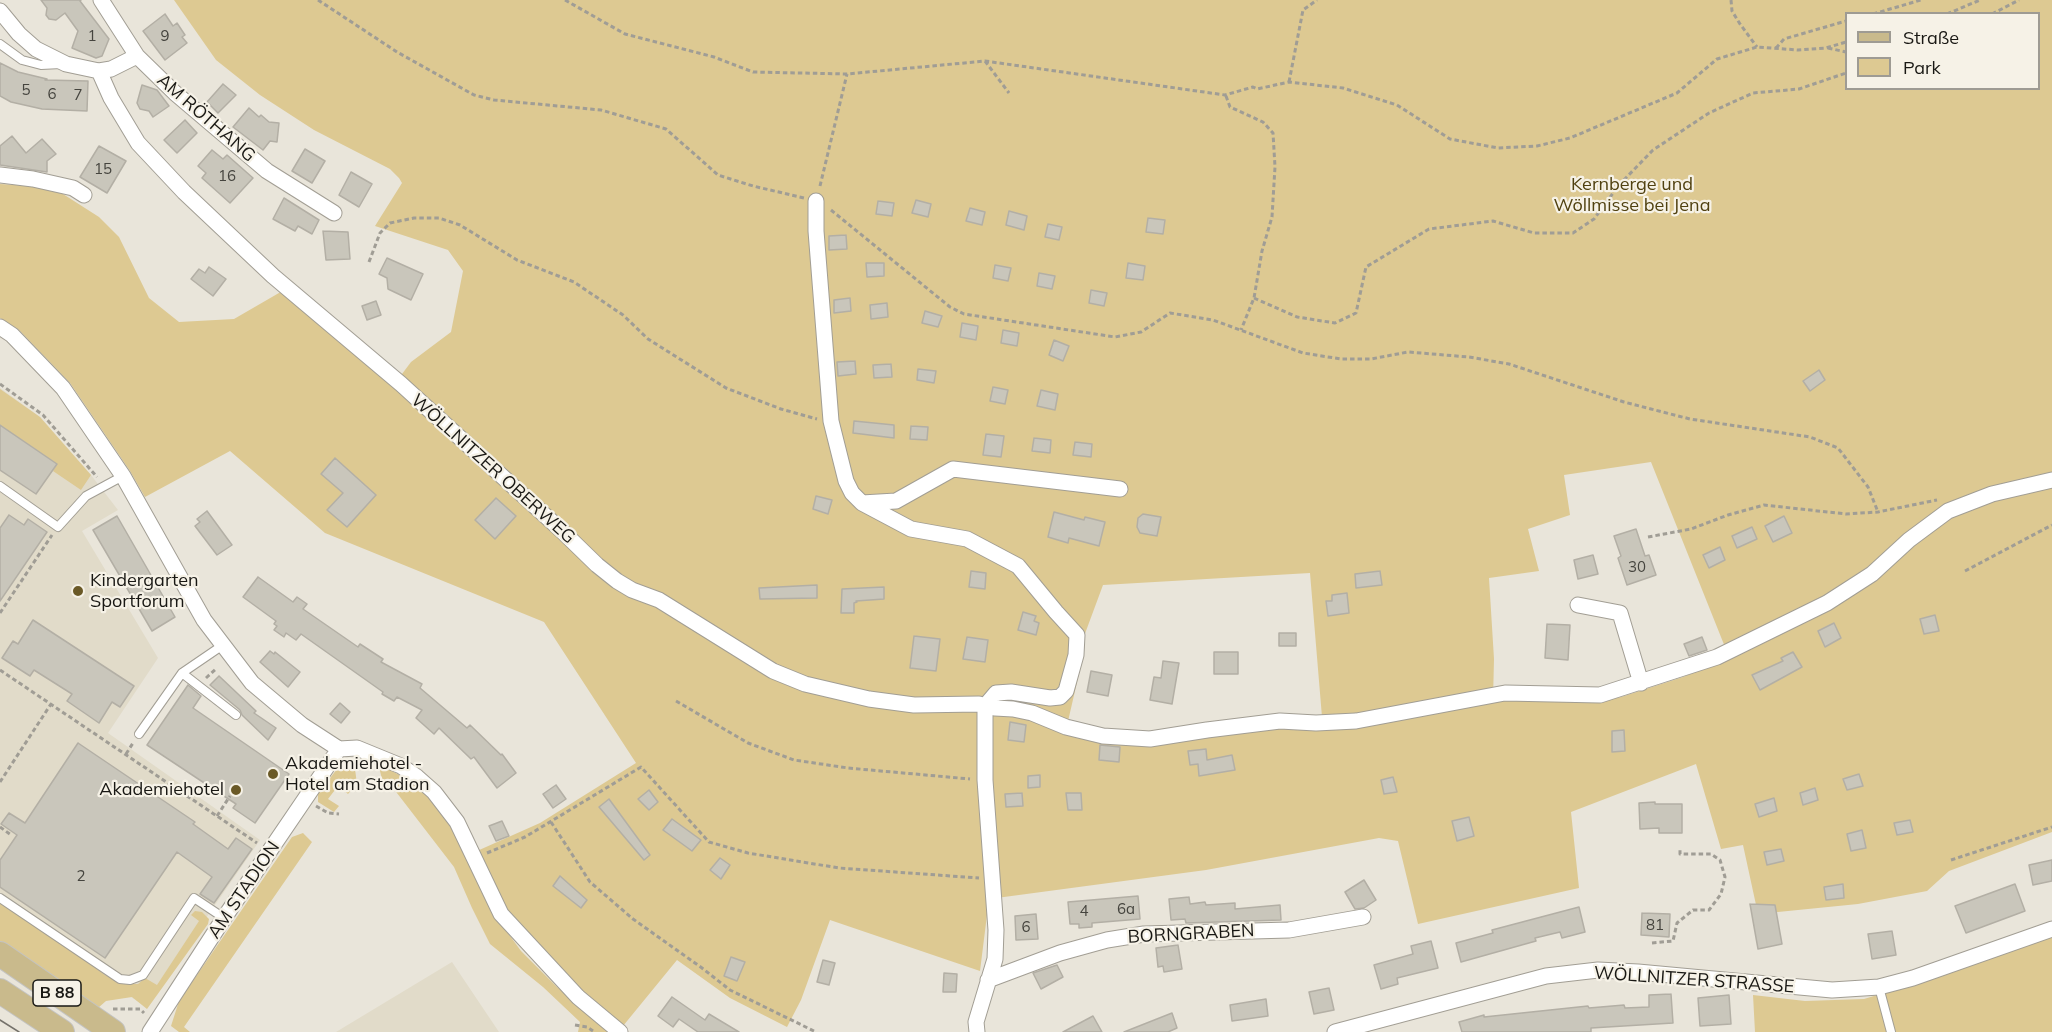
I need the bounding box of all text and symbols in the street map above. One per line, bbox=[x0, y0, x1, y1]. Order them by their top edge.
legend bbox=[1845, 12, 2040, 90]
text: Straße bbox=[1903, 26, 1959, 49]
house number: 1 bbox=[88, 27, 96, 45]
house number: 9 bbox=[161, 27, 169, 45]
text: Park bbox=[1903, 56, 1941, 79]
street label: AM RÖTHANG bbox=[152, 69, 260, 167]
house number: 5 bbox=[22, 81, 30, 99]
house number: 6 bbox=[48, 85, 56, 103]
house number: 7 bbox=[74, 86, 82, 104]
house number: 15 bbox=[94, 160, 112, 178]
house number: 16 bbox=[218, 167, 236, 185]
park label: Kernberge und Wöllmisse bei Jena bbox=[1554, 174, 1710, 216]
street label: WÖLLNITZER OBERWEG bbox=[407, 390, 579, 548]
house number: 30 bbox=[1628, 558, 1646, 576]
place label: Kindergarten Sportforum bbox=[90, 570, 198, 612]
marker: Kindergarten Sportforum bbox=[71, 584, 85, 598]
place label: Akademiehotel - Hotel am Stadion bbox=[285, 753, 429, 795]
marker: Akademiehotel - Hotel am Stadion bbox=[266, 767, 280, 781]
place label: Akademiehotel bbox=[99, 779, 224, 801]
marker: Akademiehotel bbox=[229, 783, 243, 797]
street label: AM STADION bbox=[204, 837, 284, 943]
house number: 2 bbox=[77, 867, 85, 885]
house number: 6a bbox=[1117, 900, 1135, 918]
house number: 4 bbox=[1080, 902, 1088, 920]
house number: 81 bbox=[1646, 916, 1664, 934]
house number: 6 bbox=[1022, 918, 1030, 936]
street label: BORNGRABEN bbox=[1127, 920, 1255, 948]
street label: WÖLLNITZER STRASSE bbox=[1593, 962, 1795, 998]
road number: B 88 bbox=[33, 980, 81, 1006]

